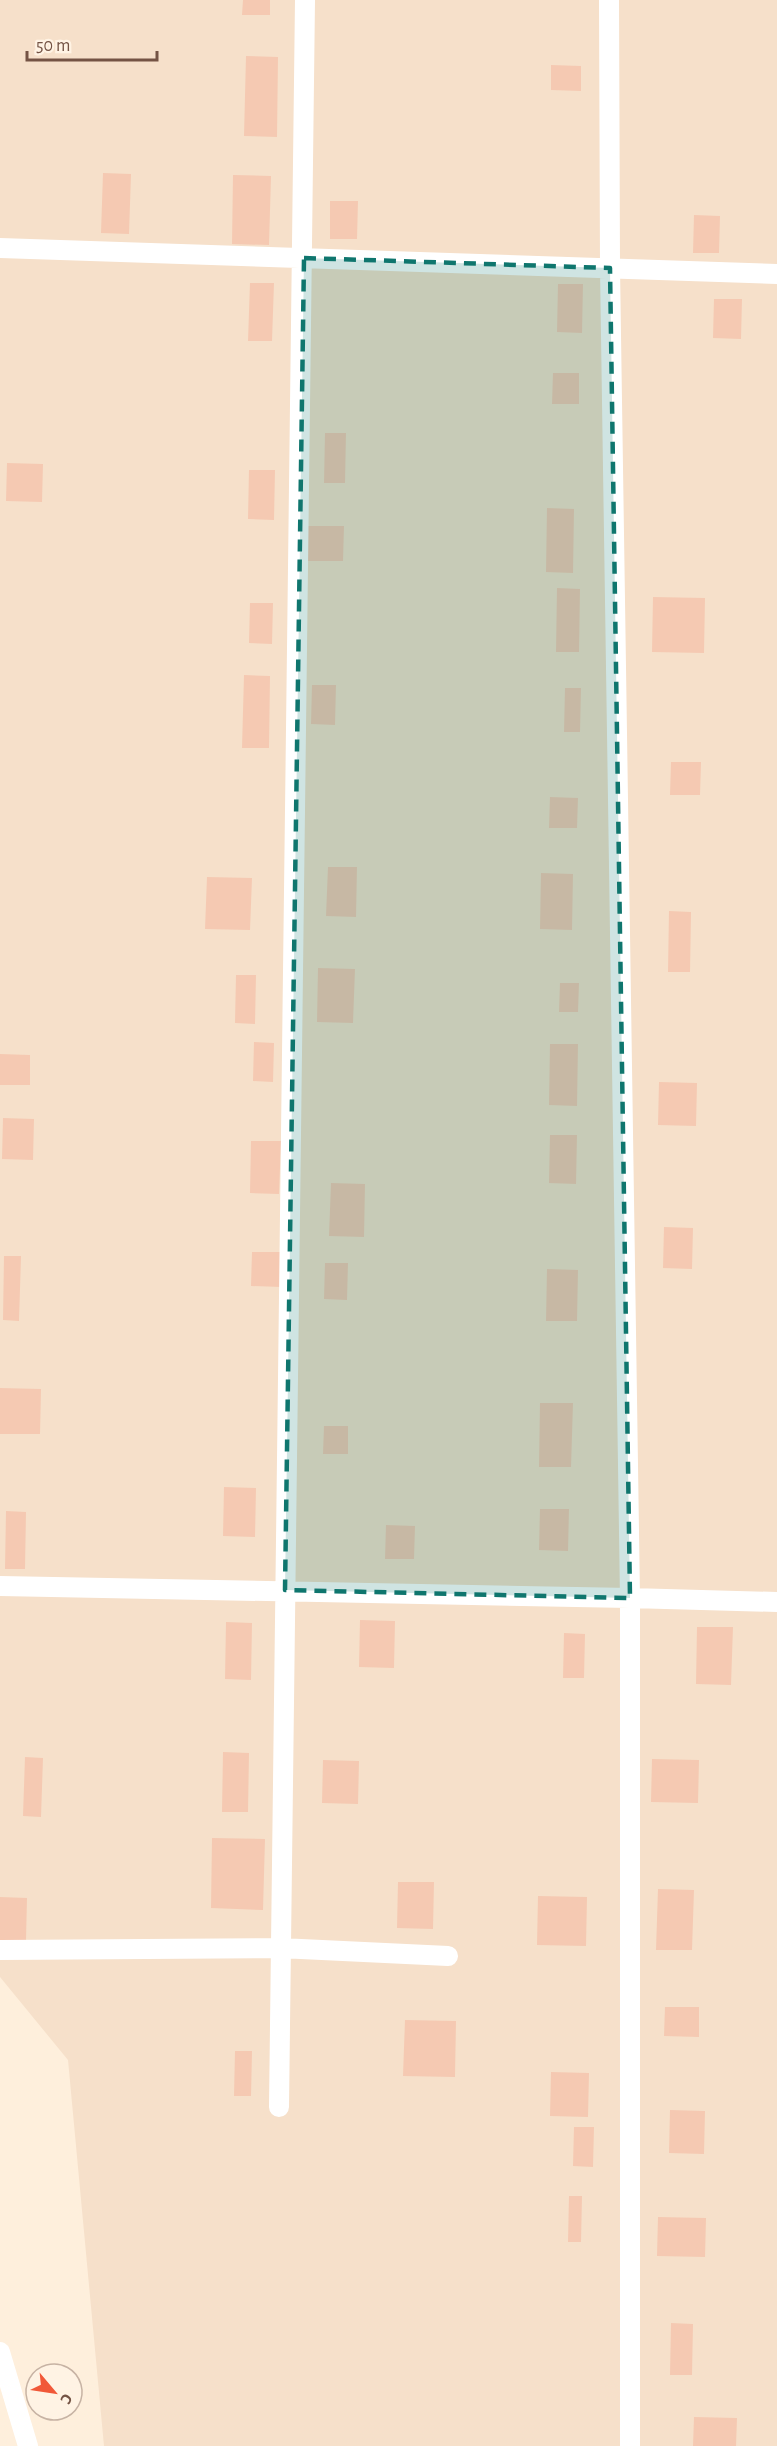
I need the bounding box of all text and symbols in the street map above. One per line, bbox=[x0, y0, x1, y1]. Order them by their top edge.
scale bar bbox=[27, 24, 158, 62]
text: 50 m bbox=[36, 37, 70, 55]
north arrow bbox=[24, 2362, 84, 2422]
text: С bbox=[57, 2391, 75, 2407]

